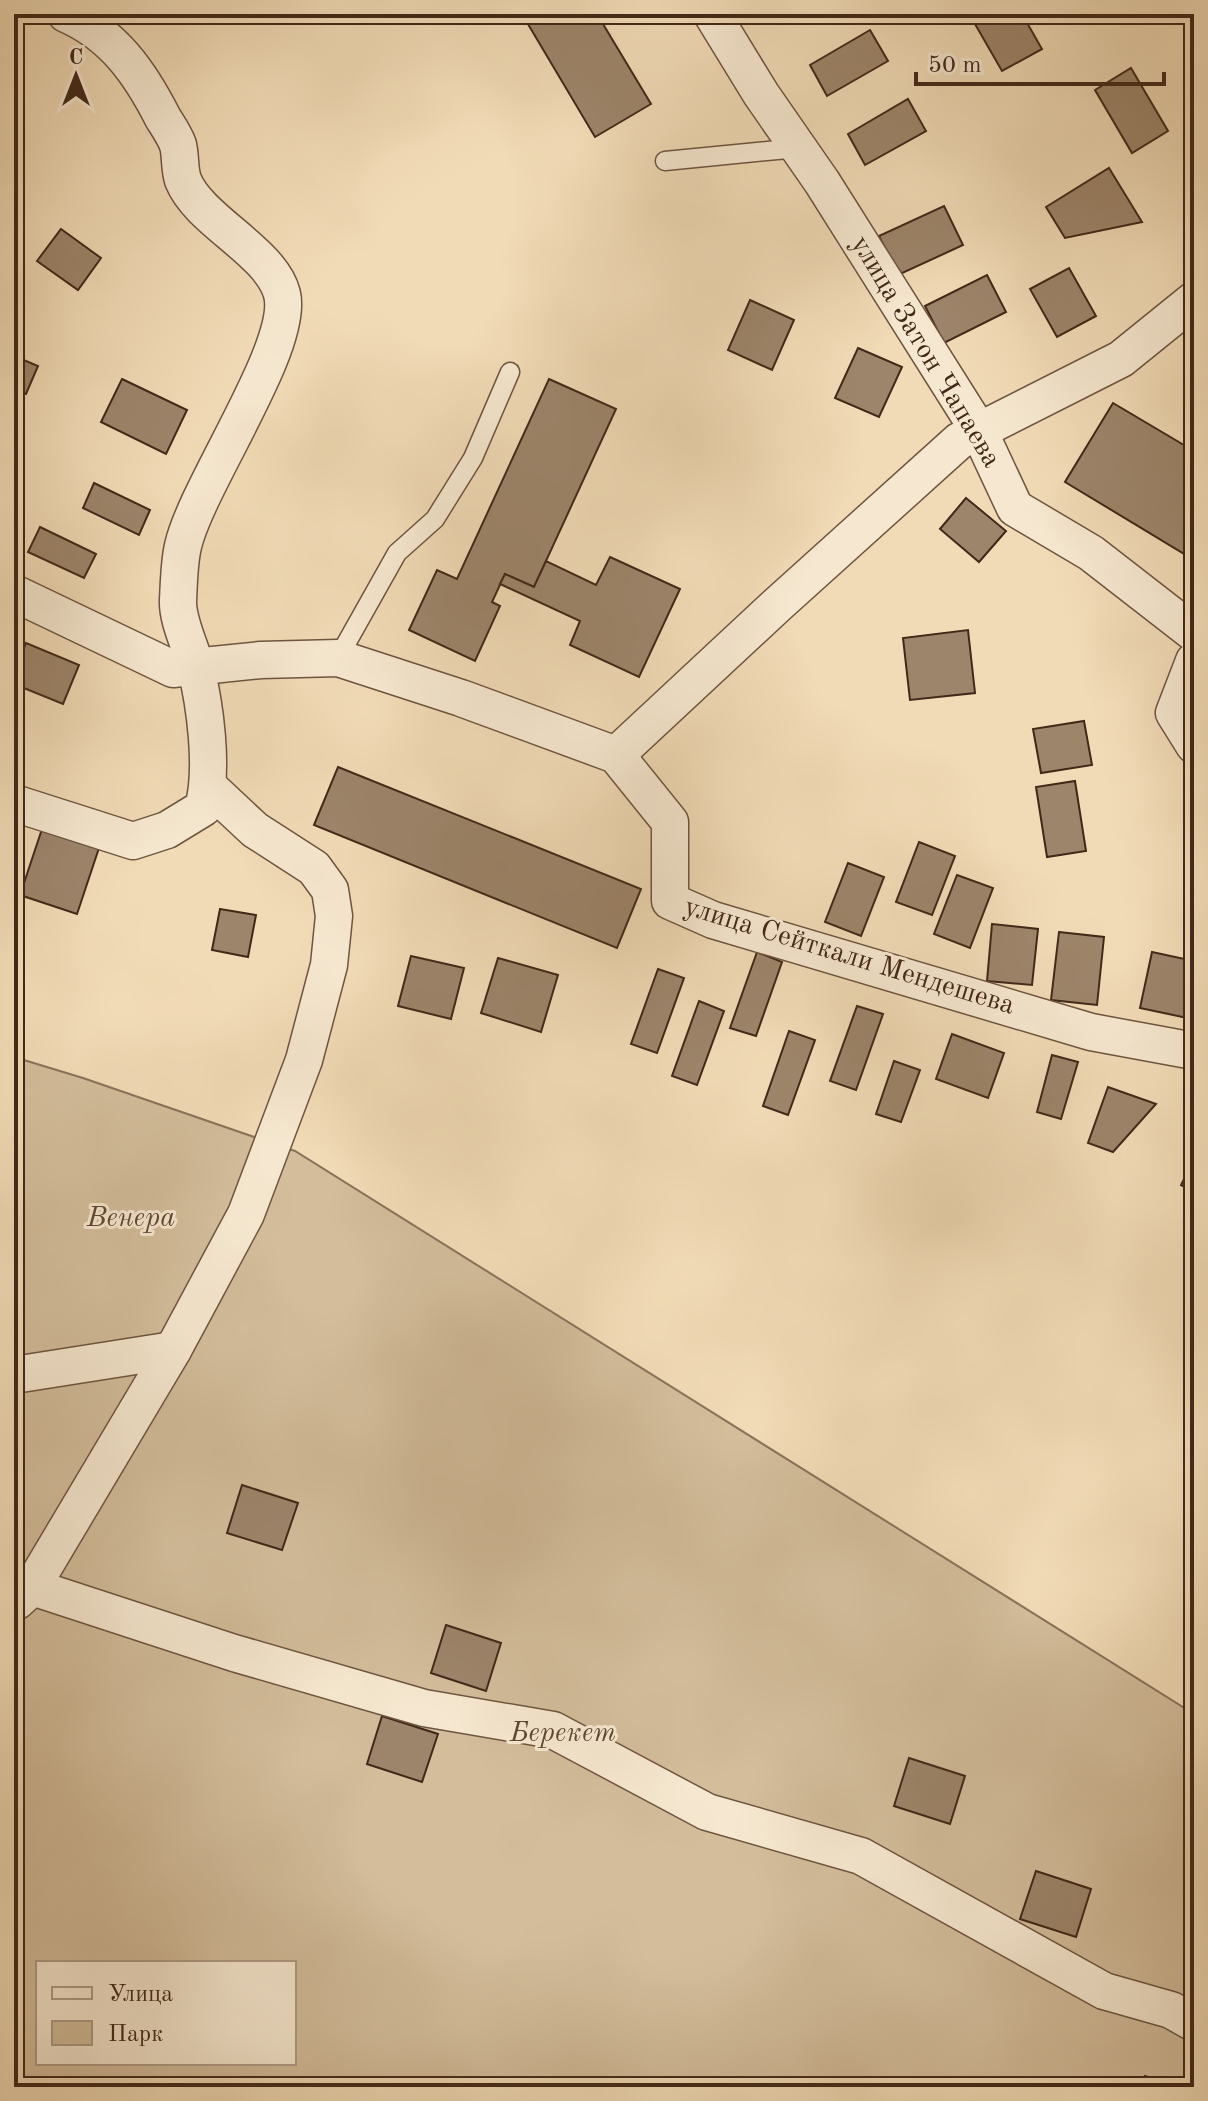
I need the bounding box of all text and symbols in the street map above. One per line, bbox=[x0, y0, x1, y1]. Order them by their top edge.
north arrow bbox=[36, 36, 116, 116]
scale bar bbox=[916, 36, 1164, 86]
text: С bbox=[69, 47, 83, 69]
text: 50 m bbox=[928, 54, 982, 78]
street label: улица Затон Чапаева bbox=[845, 231, 1005, 473]
street label: улица Сейткали Мендешева bbox=[680, 893, 1018, 1021]
park label: Венера bbox=[86, 1205, 175, 1233]
park label: Берекет bbox=[509, 1720, 616, 1748]
legend bbox=[36, 1961, 296, 2065]
text: Улица bbox=[108, 1983, 173, 2007]
text: Парк bbox=[108, 2023, 163, 2047]

